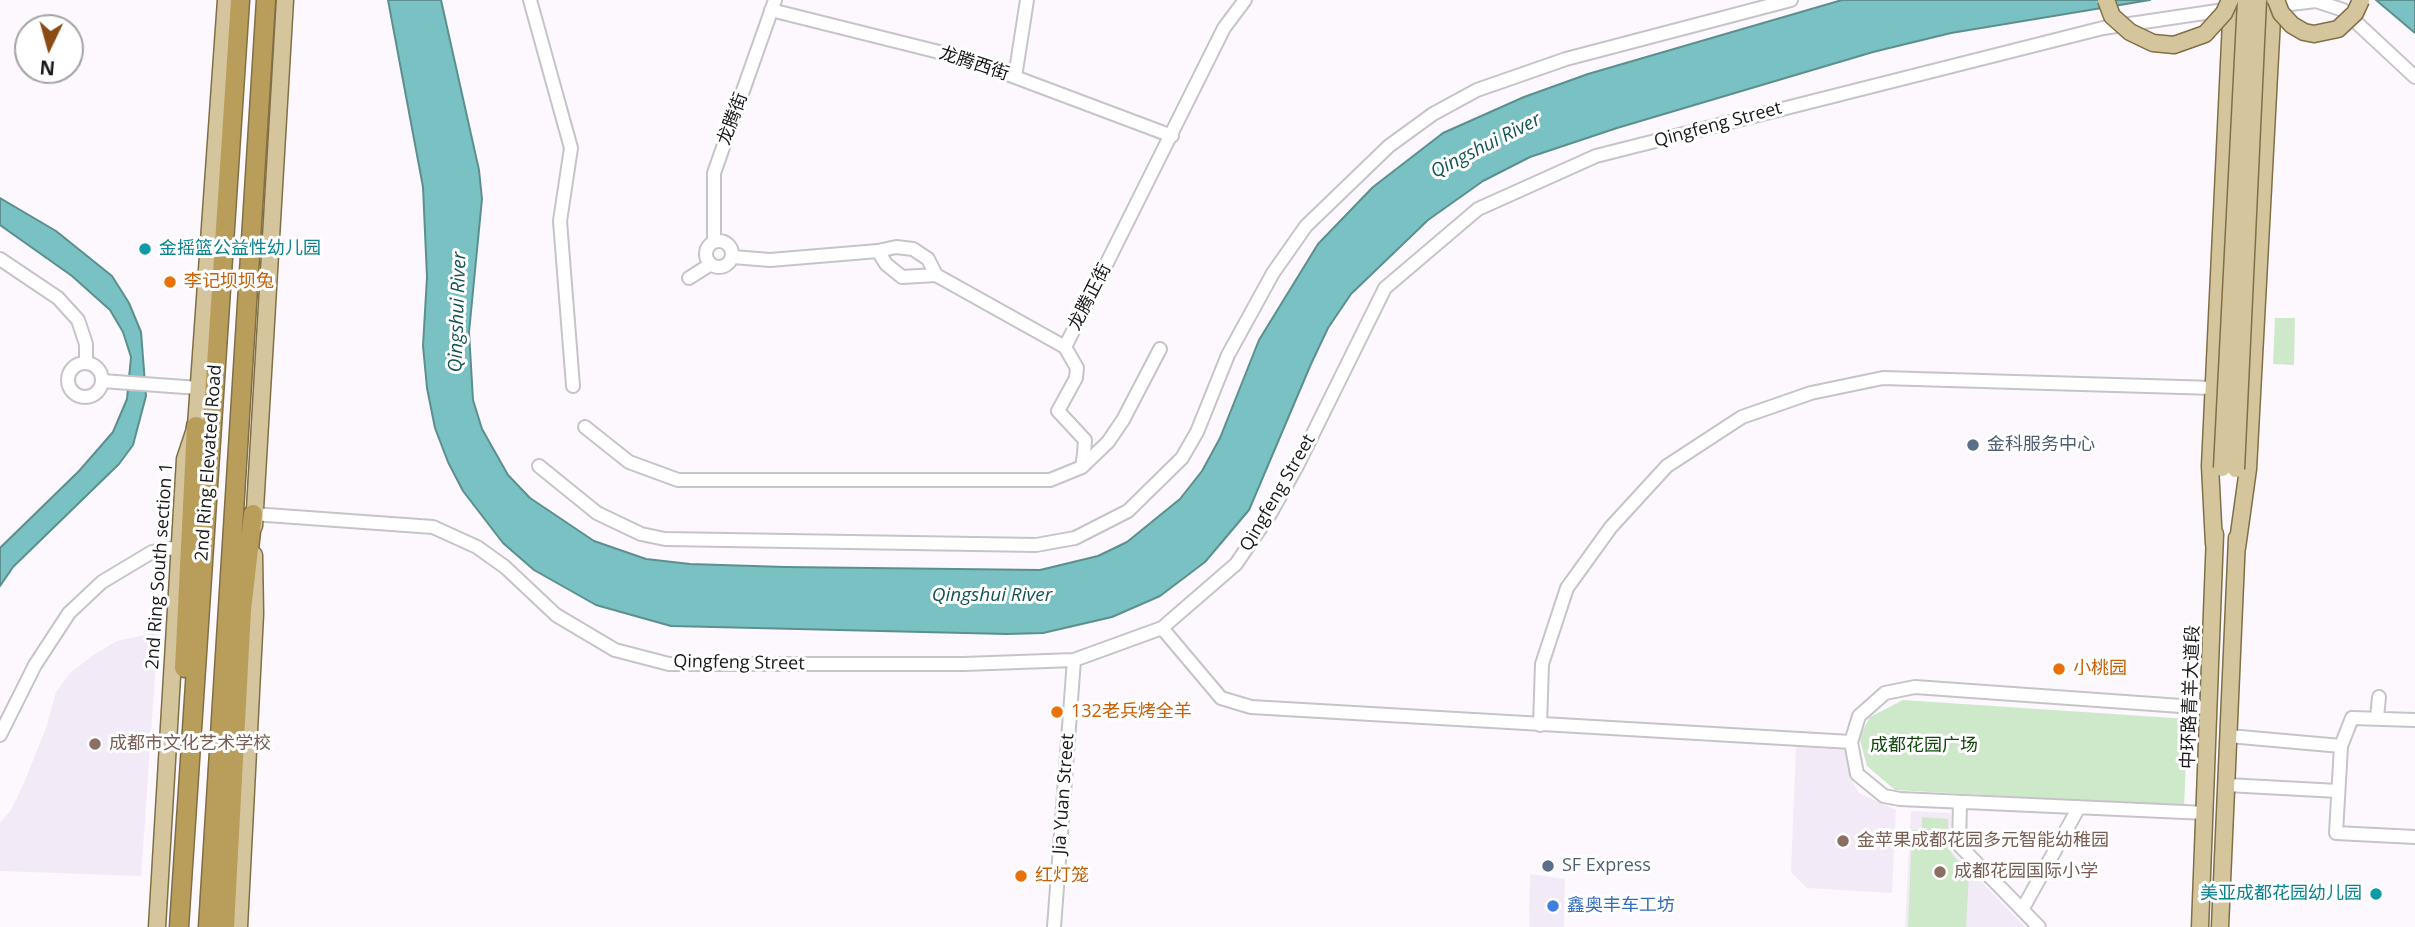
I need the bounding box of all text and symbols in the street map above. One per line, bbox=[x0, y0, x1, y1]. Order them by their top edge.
north arrow bbox=[14, 14, 84, 84]
street label: 龙腾西街 bbox=[936, 43, 1012, 85]
text: N bbox=[39, 54, 56, 82]
street label: 龙腾街 bbox=[714, 90, 752, 148]
street label: Qingfeng Street bbox=[1652, 98, 1784, 152]
water label: Qingshui River bbox=[1427, 108, 1545, 184]
place label: 金摇篮公益性幼儿园 bbox=[159, 238, 321, 260]
marker: 金摇篮公益性幼儿园 bbox=[137, 241, 153, 257]
water label: Qingshui River bbox=[445, 251, 471, 373]
street label: 龙腾正街 bbox=[1064, 260, 1116, 334]
place label: 李记坝坝兔 bbox=[184, 271, 274, 293]
marker: 李记坝坝兔 bbox=[162, 274, 178, 290]
street label: 2nd Ring Elevated Road bbox=[191, 364, 227, 562]
street label: Qingfeng Street bbox=[1236, 431, 1320, 555]
place label: 金科服务中心 bbox=[1987, 434, 2095, 456]
marker: 金科服务中心 bbox=[1965, 437, 1981, 453]
street label: 2nd Ring South section 1 bbox=[142, 462, 178, 670]
water label: Qingshui River bbox=[932, 585, 1052, 607]
street label: 中环路青羊大道段 bbox=[2178, 625, 2204, 769]
street label: Qingfeng Street bbox=[673, 651, 805, 675]
place label: 小桃园 bbox=[2073, 658, 2127, 680]
marker: 小桃园 bbox=[2051, 661, 2067, 677]
place label: 132老兵烤全羊 bbox=[1071, 701, 1192, 723]
marker: 132老兵烤全羊 bbox=[1049, 704, 1065, 720]
place label: 成都市文化艺术学校 bbox=[109, 733, 271, 755]
street label: Jia Yuan Street bbox=[1049, 733, 1079, 855]
park label: 成都花园广场 bbox=[1870, 735, 1978, 757]
marker: 成都市文化艺术学校 bbox=[87, 736, 103, 752]
place label: 金苹果成都花园多元智能幼稚园 bbox=[1857, 830, 2109, 852]
marker: 金苹果成都花园多元智能幼稚园 bbox=[1835, 833, 1851, 849]
place label: SF Express bbox=[1562, 855, 1651, 877]
marker: SF Express bbox=[1540, 858, 1556, 874]
place label: 成都花园国际小学 bbox=[1954, 861, 2098, 883]
marker: 成都花园国际小学 bbox=[1932, 864, 1948, 880]
place label: 红灯笼 bbox=[1035, 865, 1089, 887]
marker: 红灯笼 bbox=[1013, 868, 1029, 884]
place label: 美亚成都花园幼儿园 bbox=[2200, 883, 2362, 905]
marker: 美亚成都花园幼儿园 bbox=[2368, 886, 2384, 902]
place label: 鑫奥丰车工坊 bbox=[1567, 895, 1675, 917]
marker: 鑫奥丰车工坊 bbox=[1545, 898, 1561, 914]

